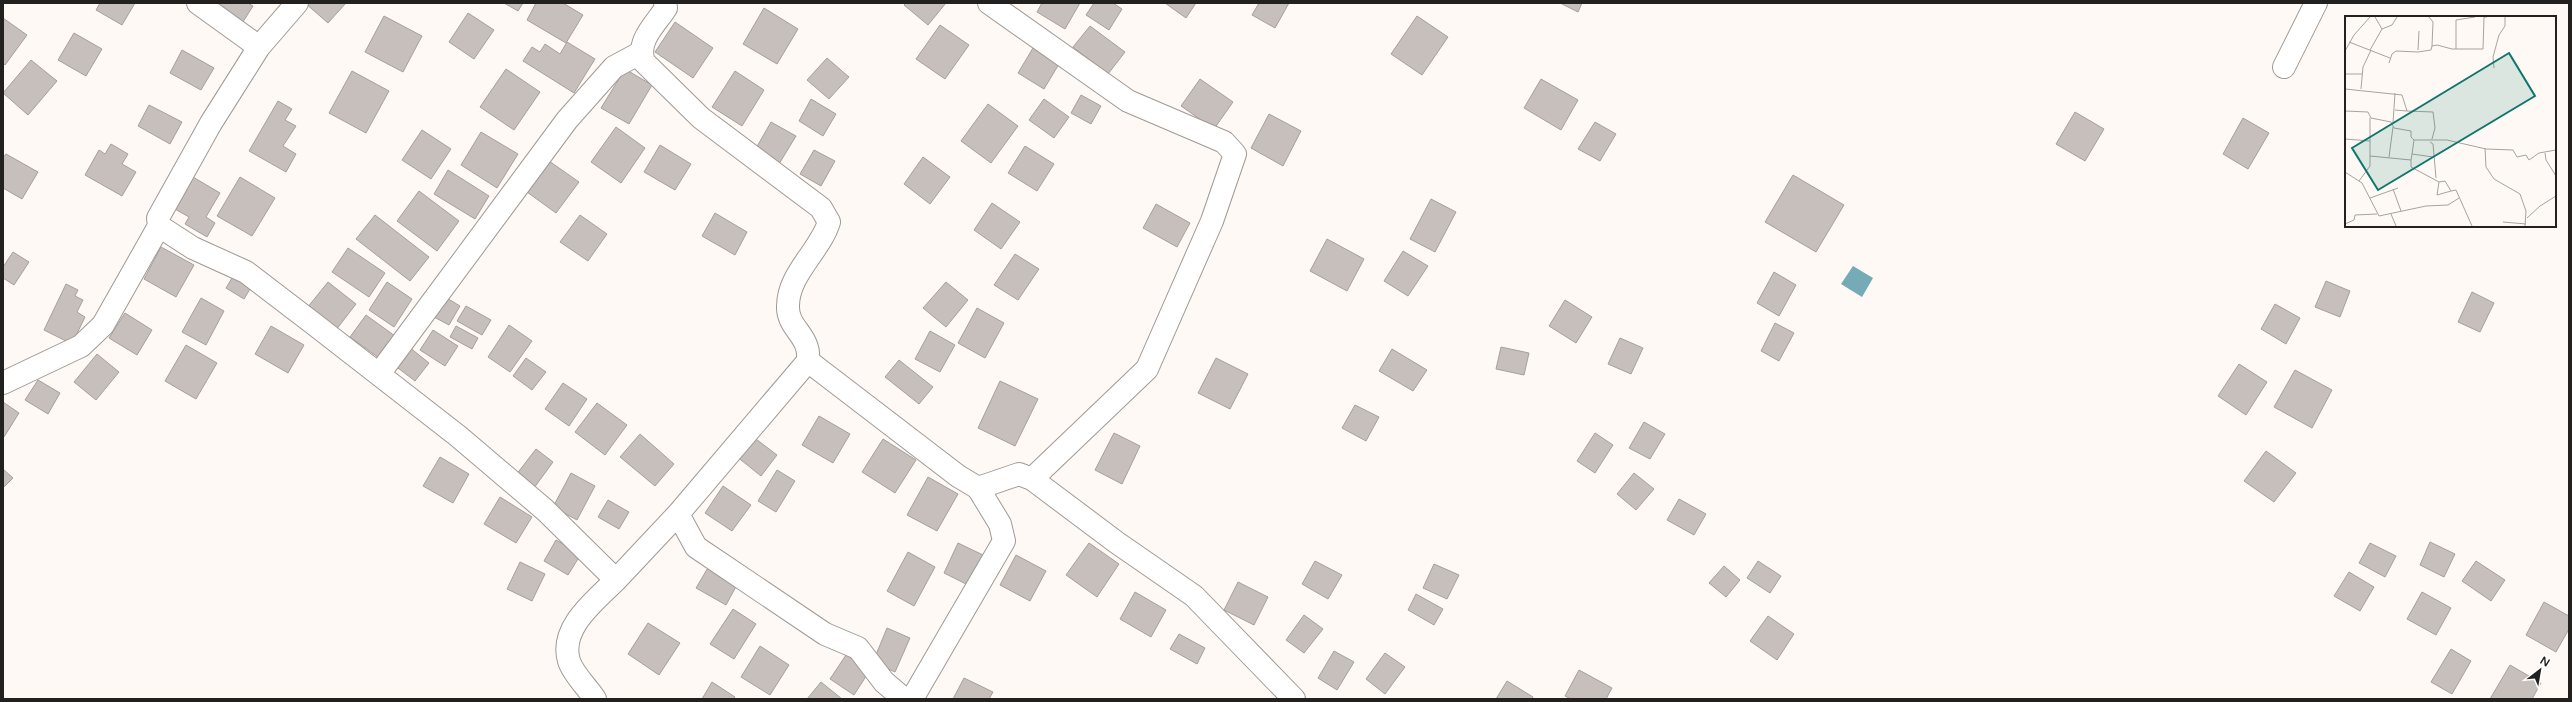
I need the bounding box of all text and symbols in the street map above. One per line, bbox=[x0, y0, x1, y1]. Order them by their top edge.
inset map bbox=[2345, 16, 2556, 227]
north arrow bbox=[2520, 650, 2560, 690]
text: N bbox=[2538, 654, 2552, 670]

